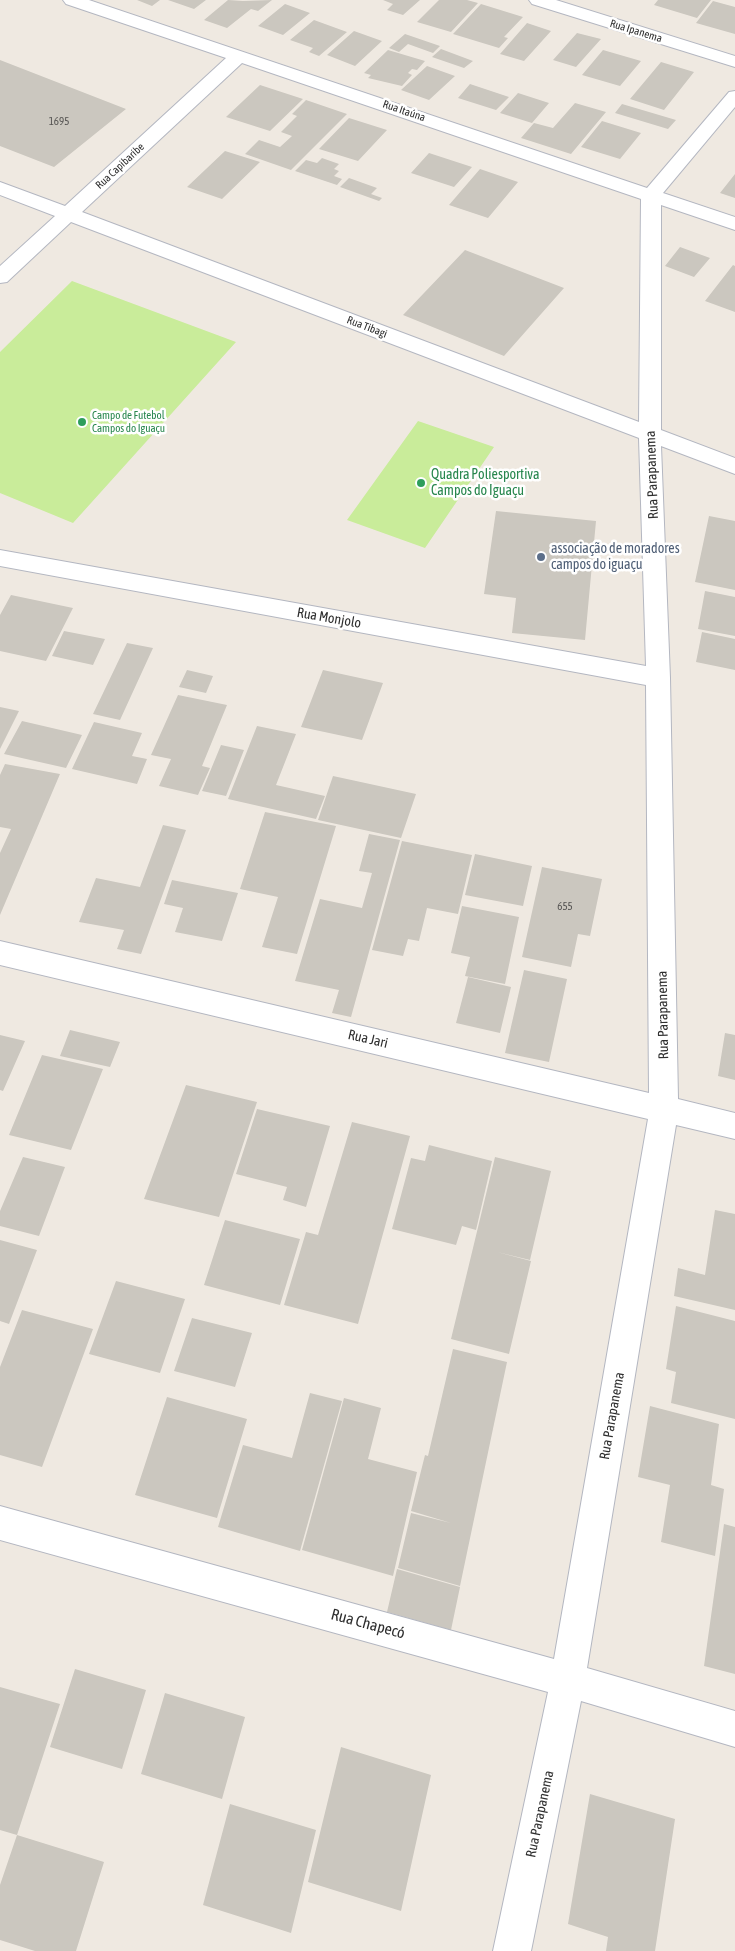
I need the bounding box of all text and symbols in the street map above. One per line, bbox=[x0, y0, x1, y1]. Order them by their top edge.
street label: Rua Ipanema bbox=[608, 17, 664, 45]
street label: Rua Itaúna bbox=[381, 98, 427, 124]
house number: 1695 bbox=[49, 115, 69, 129]
street label: Rua Capibaribe bbox=[93, 140, 147, 192]
street label: Rua Tibagi bbox=[345, 313, 389, 341]
place label: Campo de Futebol Campos do Iguaçu bbox=[92, 409, 165, 435]
marker: Campo de Futebol Campos do Iguaçu bbox=[76, 416, 88, 428]
street label: Rua Parapanema bbox=[642, 430, 662, 520]
place label: Quadra Poliesportiva Campos do Iguaçu bbox=[431, 467, 539, 500]
marker: Quadra Poliesportiva Campos do Iguaçu bbox=[415, 477, 427, 489]
place label: associação de moradores campos do iguaçu bbox=[551, 541, 680, 574]
marker: associação de moradores campos do iguaçu bbox=[535, 551, 547, 563]
street label: Rua Monjolo bbox=[296, 604, 362, 632]
house number: 655 bbox=[557, 900, 573, 914]
street label: Rua Parapanema bbox=[654, 971, 672, 1059]
street label: Rua Jari bbox=[346, 1026, 390, 1052]
street label: Rua Parapanema bbox=[596, 1371, 628, 1461]
street label: Rua Chapecó bbox=[329, 1605, 407, 1643]
street label: Rua Parapanema bbox=[523, 1769, 557, 1859]

